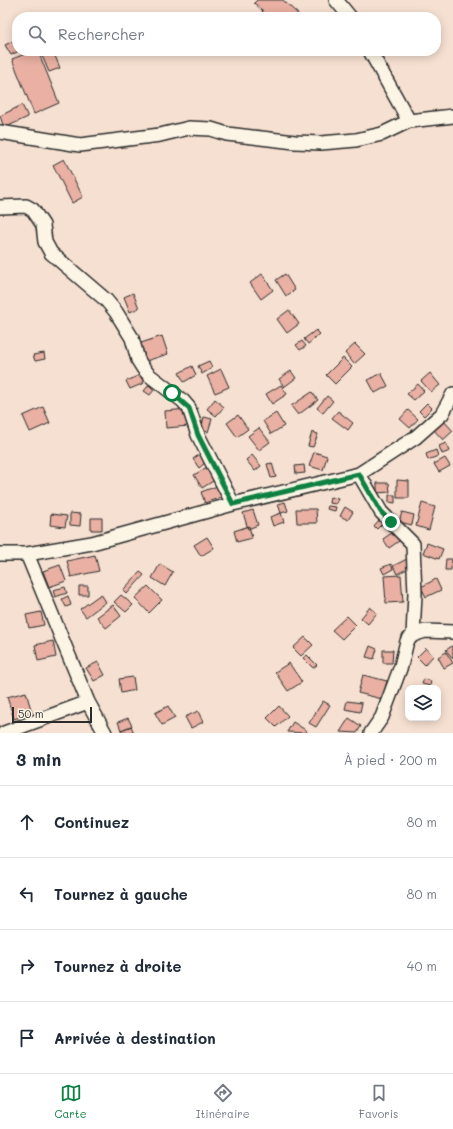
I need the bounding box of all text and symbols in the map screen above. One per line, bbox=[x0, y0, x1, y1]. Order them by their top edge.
search box bbox=[12, 12, 441, 56]
icon: search bbox=[26, 23, 48, 45]
text: Rechercher bbox=[58, 24, 145, 44]
route start bbox=[163, 384, 181, 402]
route end bbox=[382, 513, 400, 531]
map controls bbox=[405, 685, 441, 721]
button: layers bbox=[405, 685, 441, 721]
scale bar bbox=[12, 705, 92, 724]
text: 50 m bbox=[18, 706, 44, 721]
text: 3 min bbox=[16, 748, 61, 770]
text: À pied · 200 m bbox=[344, 751, 437, 768]
icon: ahead bbox=[16, 811, 38, 833]
text: Continuez bbox=[54, 812, 129, 832]
text: 80 m bbox=[407, 813, 437, 830]
icon: left bbox=[16, 883, 38, 905]
text: Tournez à gauche bbox=[54, 884, 188, 904]
text: 80 m bbox=[407, 885, 437, 902]
icon: right bbox=[16, 955, 38, 977]
text: Tournez à droite bbox=[54, 956, 182, 976]
text: 40 m bbox=[407, 957, 437, 974]
icon: arrive bbox=[16, 1027, 38, 1049]
text: Arrivée à destination bbox=[54, 1028, 216, 1048]
tab: Carte bbox=[55, 1082, 86, 1121]
tab: Itinéraire bbox=[196, 1082, 250, 1121]
tab: Favoris bbox=[359, 1082, 398, 1121]

